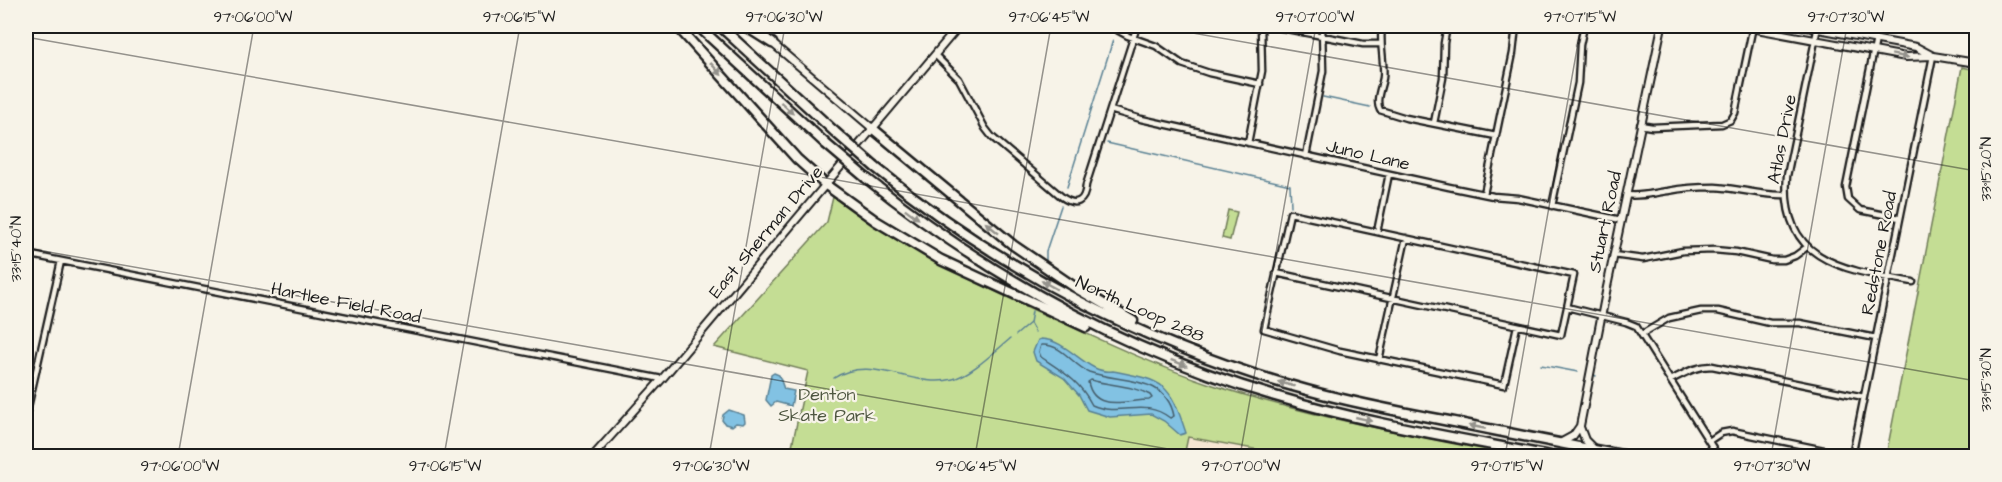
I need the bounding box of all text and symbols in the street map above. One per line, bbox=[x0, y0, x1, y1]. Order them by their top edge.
text: 97°06'00"W bbox=[214, 7, 292, 28]
text: 97°06'15"W bbox=[483, 7, 555, 28]
text: 97°06'30"W bbox=[745, 7, 823, 28]
text: 97°06'45"W bbox=[1009, 7, 1089, 28]
text: 97°07'00"W bbox=[1276, 7, 1354, 28]
text: 97°07'15"W bbox=[1544, 7, 1616, 28]
text: 97°07'30"W bbox=[1808, 7, 1884, 28]
one-way arrow bbox=[1891, 52, 1910, 61]
one-way arrow bbox=[709, 61, 722, 76]
street label: Atlas Drive bbox=[1761, 92, 1803, 186]
one-way arrow bbox=[779, 101, 794, 114]
street label: Juno Lane bbox=[1324, 133, 1413, 177]
text: 33°15'20"N bbox=[1976, 137, 1997, 201]
street label: East Sherman Drive bbox=[703, 160, 829, 304]
street label: Stuart Road bbox=[1582, 169, 1628, 275]
street label: Redstone Road bbox=[1855, 189, 1903, 317]
one-way arrow bbox=[903, 208, 919, 220]
text: 33°15'40"N bbox=[6, 216, 27, 282]
one-way arrow bbox=[984, 222, 1000, 235]
street label: North Loop 288 bbox=[1072, 269, 1209, 349]
street label: Hartlee Field Road bbox=[269, 276, 423, 330]
one-way arrow bbox=[1040, 280, 1057, 290]
text: 33°15'30"N bbox=[1976, 348, 1997, 412]
one-way arrow bbox=[1170, 359, 1188, 368]
one-way arrow bbox=[1277, 379, 1295, 388]
park label: Denton Skate Park bbox=[778, 382, 876, 428]
one-way arrow bbox=[1355, 415, 1374, 425]
one-way arrow bbox=[1467, 422, 1486, 431]
text: 97°06'00"W bbox=[141, 456, 219, 477]
text: 97°06'15"W bbox=[409, 456, 481, 477]
text: 97°06'30"W bbox=[672, 456, 750, 477]
text: 97°06'45"W bbox=[936, 456, 1016, 477]
text: 97°07'00"W bbox=[1202, 456, 1280, 477]
text: 97°07'15"W bbox=[1471, 456, 1543, 477]
text: 97°07'30"W bbox=[1734, 456, 1810, 477]

